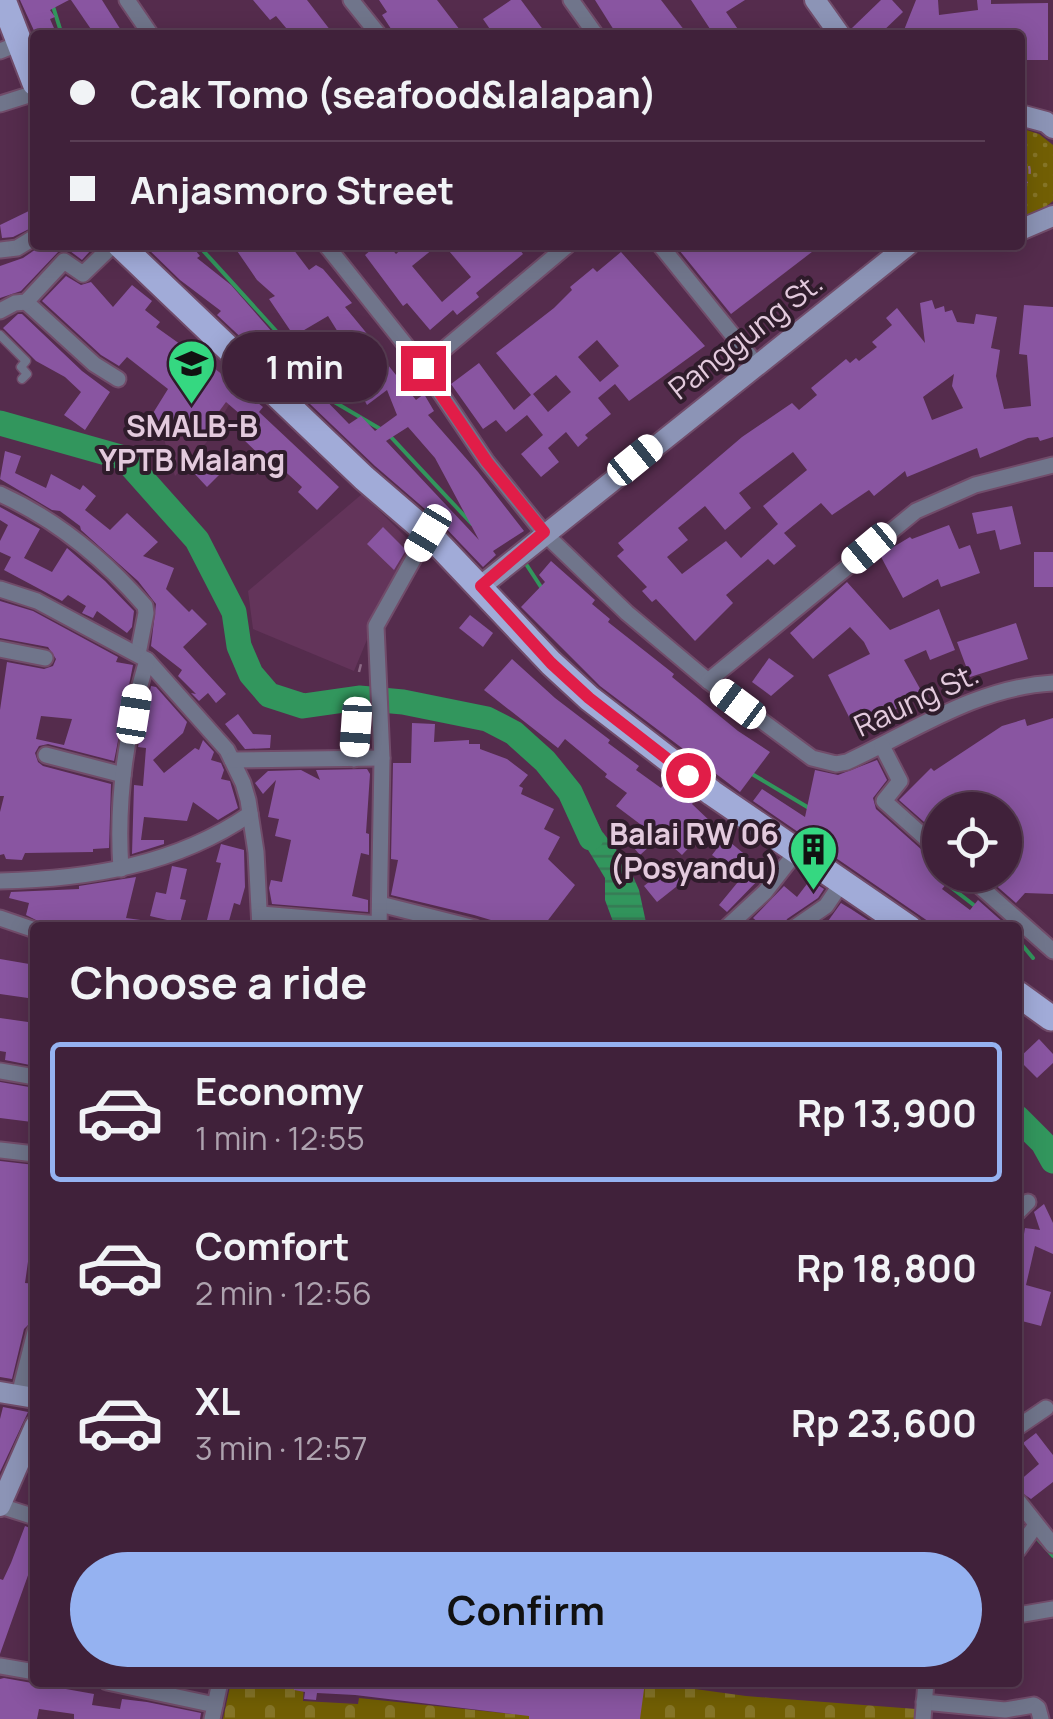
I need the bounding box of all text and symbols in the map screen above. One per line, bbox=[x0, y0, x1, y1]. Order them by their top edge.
text: Cak Tomo (seafood&lalapan) bbox=[130, 67, 657, 119]
text: Anjasmoro Street bbox=[130, 163, 454, 215]
street label: Panggung St. bbox=[660, 262, 830, 408]
callout: 1 min bbox=[223, 333, 388, 403]
school or university icon: SMALB-B YPTB Malang bbox=[166, 338, 218, 406]
text: 1 min bbox=[265, 345, 344, 389]
route end bbox=[401, 346, 446, 391]
place label: SMALB-B YPTB Malang bbox=[99, 405, 285, 480]
car bbox=[602, 429, 668, 491]
car bbox=[400, 500, 456, 566]
car bbox=[836, 517, 902, 579]
street label: Raung St. bbox=[847, 652, 985, 746]
car bbox=[705, 674, 771, 734]
car bbox=[114, 682, 154, 746]
car bbox=[339, 696, 373, 758]
route start bbox=[666, 753, 711, 798]
map controls bbox=[922, 792, 1022, 892]
button: locate bbox=[922, 792, 1022, 892]
place label: Balai RW 06 (Posyandu) bbox=[609, 813, 779, 888]
building icon: Balai RW 06 (Posyandu) bbox=[788, 824, 840, 892]
text: Choose a ride bbox=[70, 951, 367, 1013]
text: Economy bbox=[195, 1064, 364, 1116]
icon: car bbox=[75, 1067, 165, 1157]
text: Rp 13,900 bbox=[797, 1086, 977, 1138]
text: 1 min · 12:55 bbox=[195, 1116, 365, 1160]
text: Comfort bbox=[195, 1219, 349, 1271]
icon: car bbox=[75, 1222, 165, 1312]
text: Rp 18,800 bbox=[796, 1241, 977, 1293]
text: 2 min · 12:56 bbox=[195, 1271, 372, 1315]
text: XL bbox=[195, 1374, 240, 1426]
icon: car bbox=[75, 1377, 165, 1467]
text: Rp 23,600 bbox=[791, 1396, 977, 1448]
text: 3 min · 12:57 bbox=[195, 1426, 368, 1470]
button: Confirm bbox=[70, 1552, 982, 1667]

